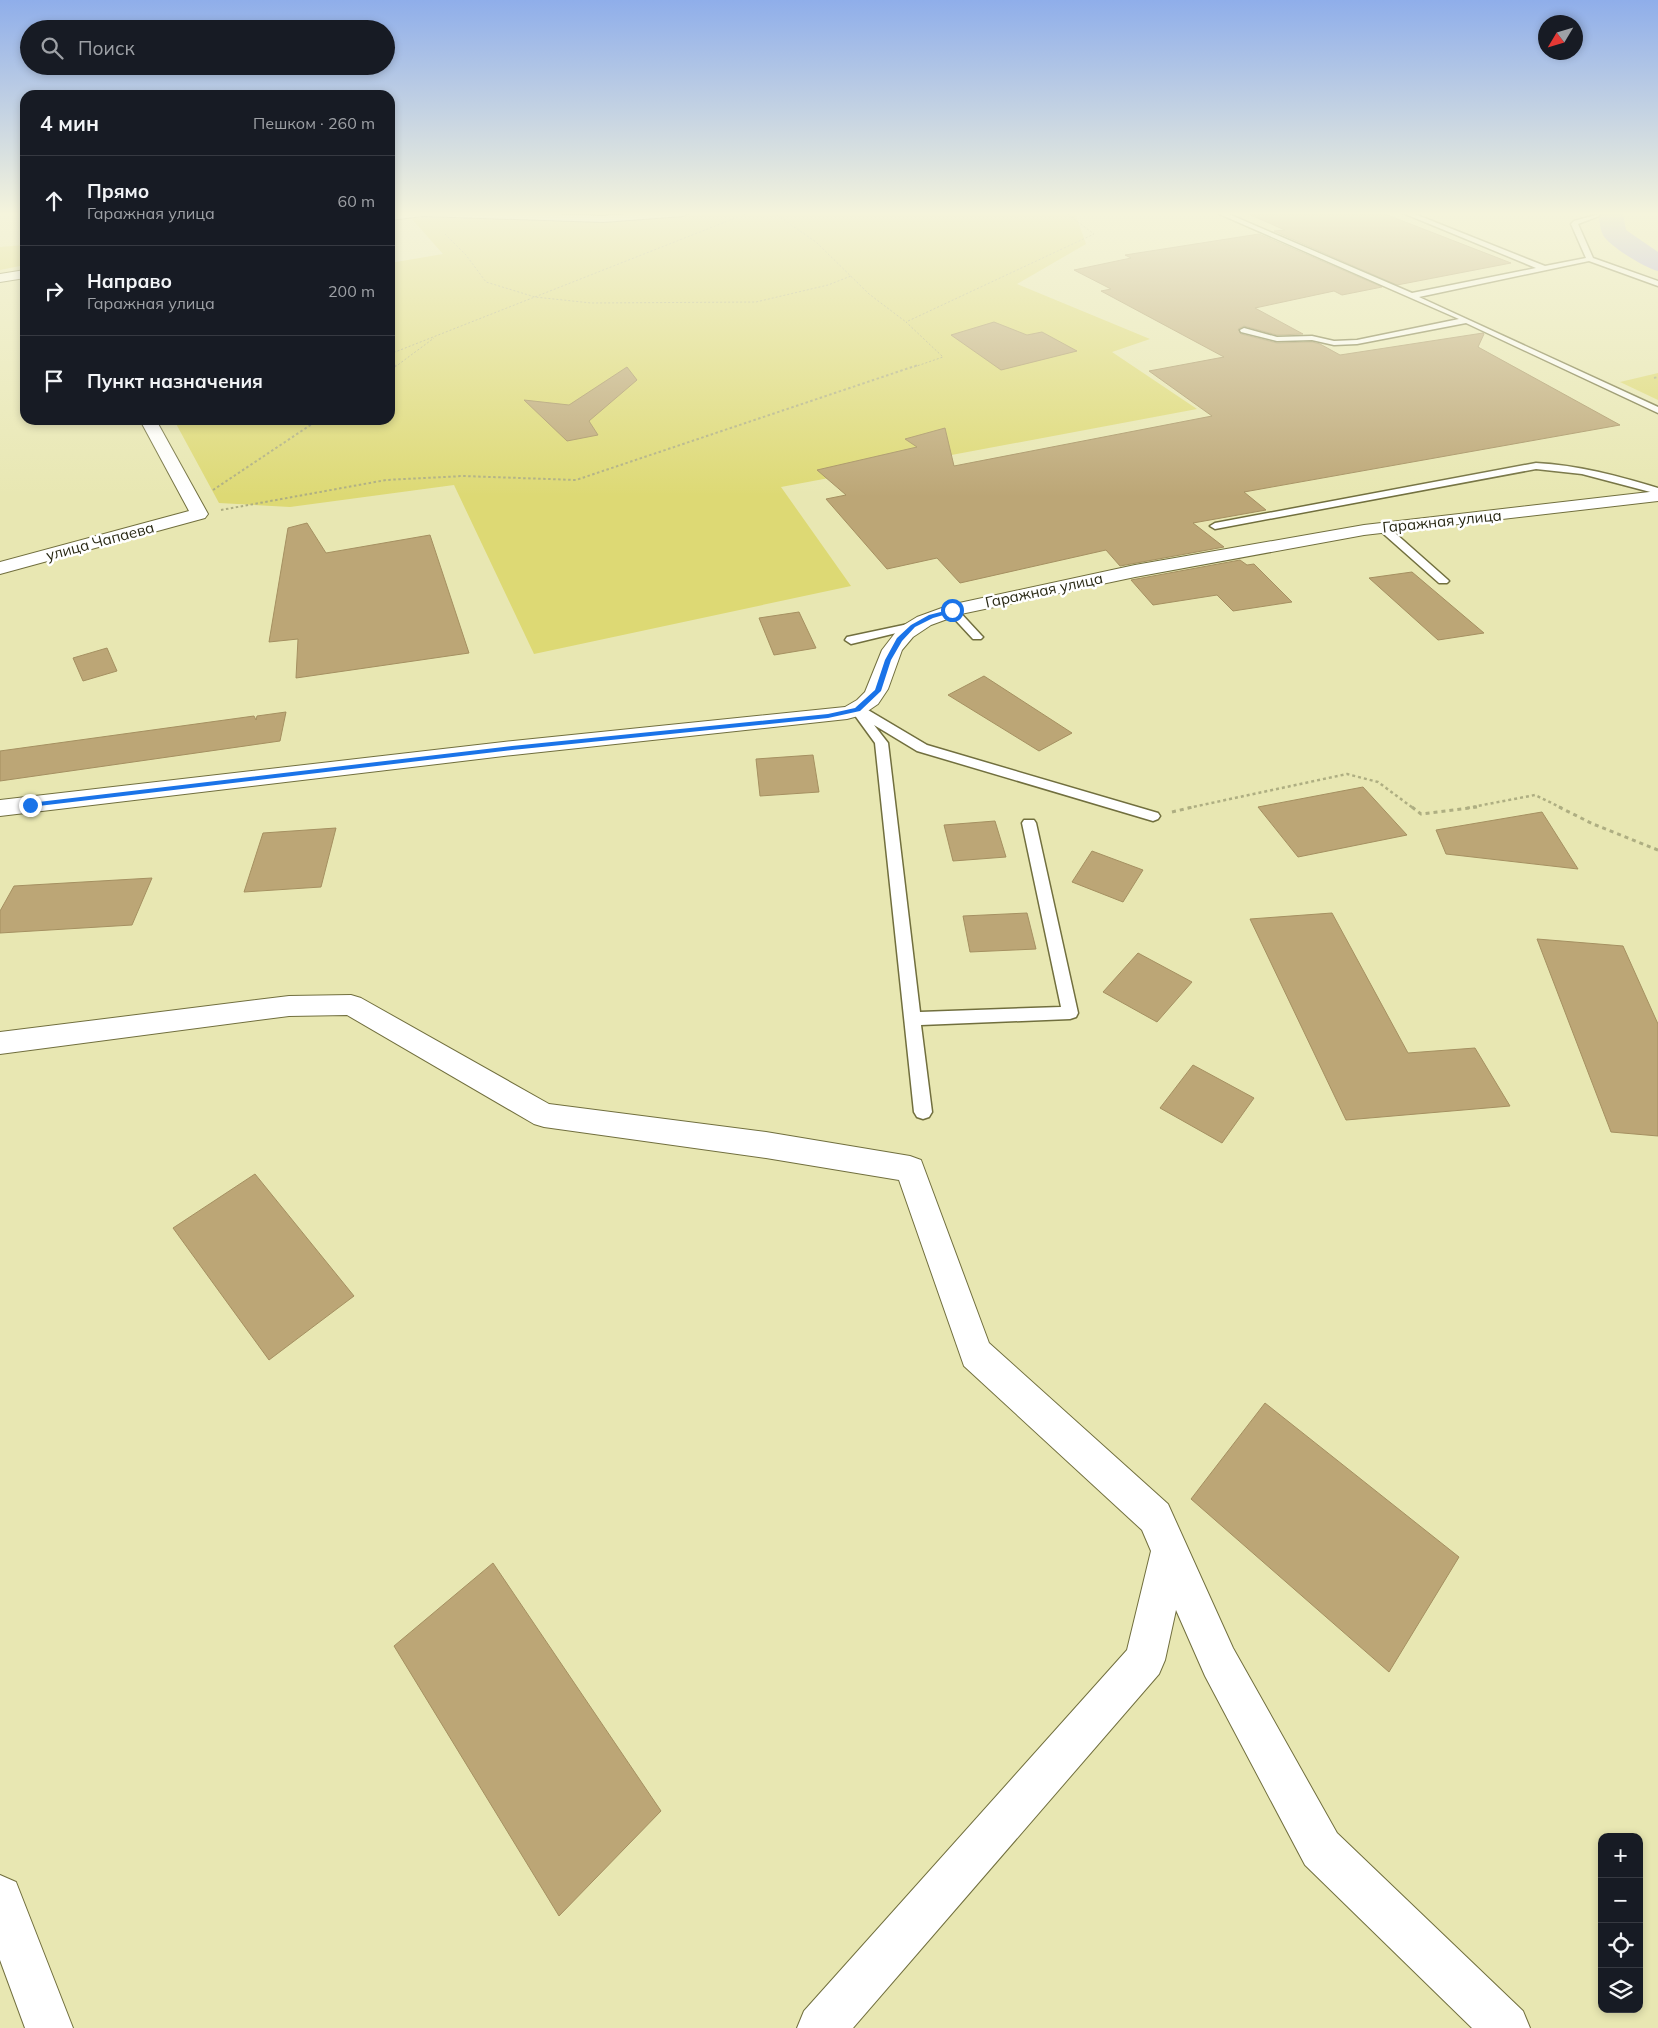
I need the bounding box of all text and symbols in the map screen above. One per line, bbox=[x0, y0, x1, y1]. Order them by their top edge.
north arrow bbox=[1538, 15, 1583, 60]
search box bbox=[20, 20, 395, 75]
icon: search bbox=[38, 34, 66, 62]
text: Поиск bbox=[78, 36, 135, 60]
text: 4 мин bbox=[40, 110, 99, 136]
text: Пешком · 260 m bbox=[253, 113, 375, 133]
text: Прямо bbox=[87, 179, 149, 203]
icon: ahead bbox=[40, 187, 68, 215]
text: 60 m bbox=[338, 191, 375, 211]
text: Гаражная улица bbox=[87, 203, 215, 223]
text: Направо bbox=[87, 269, 172, 293]
icon: right bbox=[40, 277, 68, 305]
text: 200 m bbox=[328, 281, 375, 301]
text: Гаражная улица bbox=[87, 293, 215, 313]
icon: arrive bbox=[40, 367, 68, 395]
text: Пункт назначения bbox=[87, 369, 263, 393]
street label: Гаражная улица bbox=[1381, 505, 1503, 537]
street label: улица Чапаева bbox=[44, 517, 156, 565]
street label: Гаражная улица bbox=[983, 568, 1105, 612]
route start bbox=[941, 599, 964, 622]
route end bbox=[19, 794, 42, 817]
map controls bbox=[1598, 1833, 1643, 2013]
button: + bbox=[1598, 1833, 1643, 1878]
button: − bbox=[1598, 1878, 1643, 1923]
button: locate bbox=[1598, 1923, 1643, 1968]
button: layers bbox=[1598, 1968, 1643, 2013]

